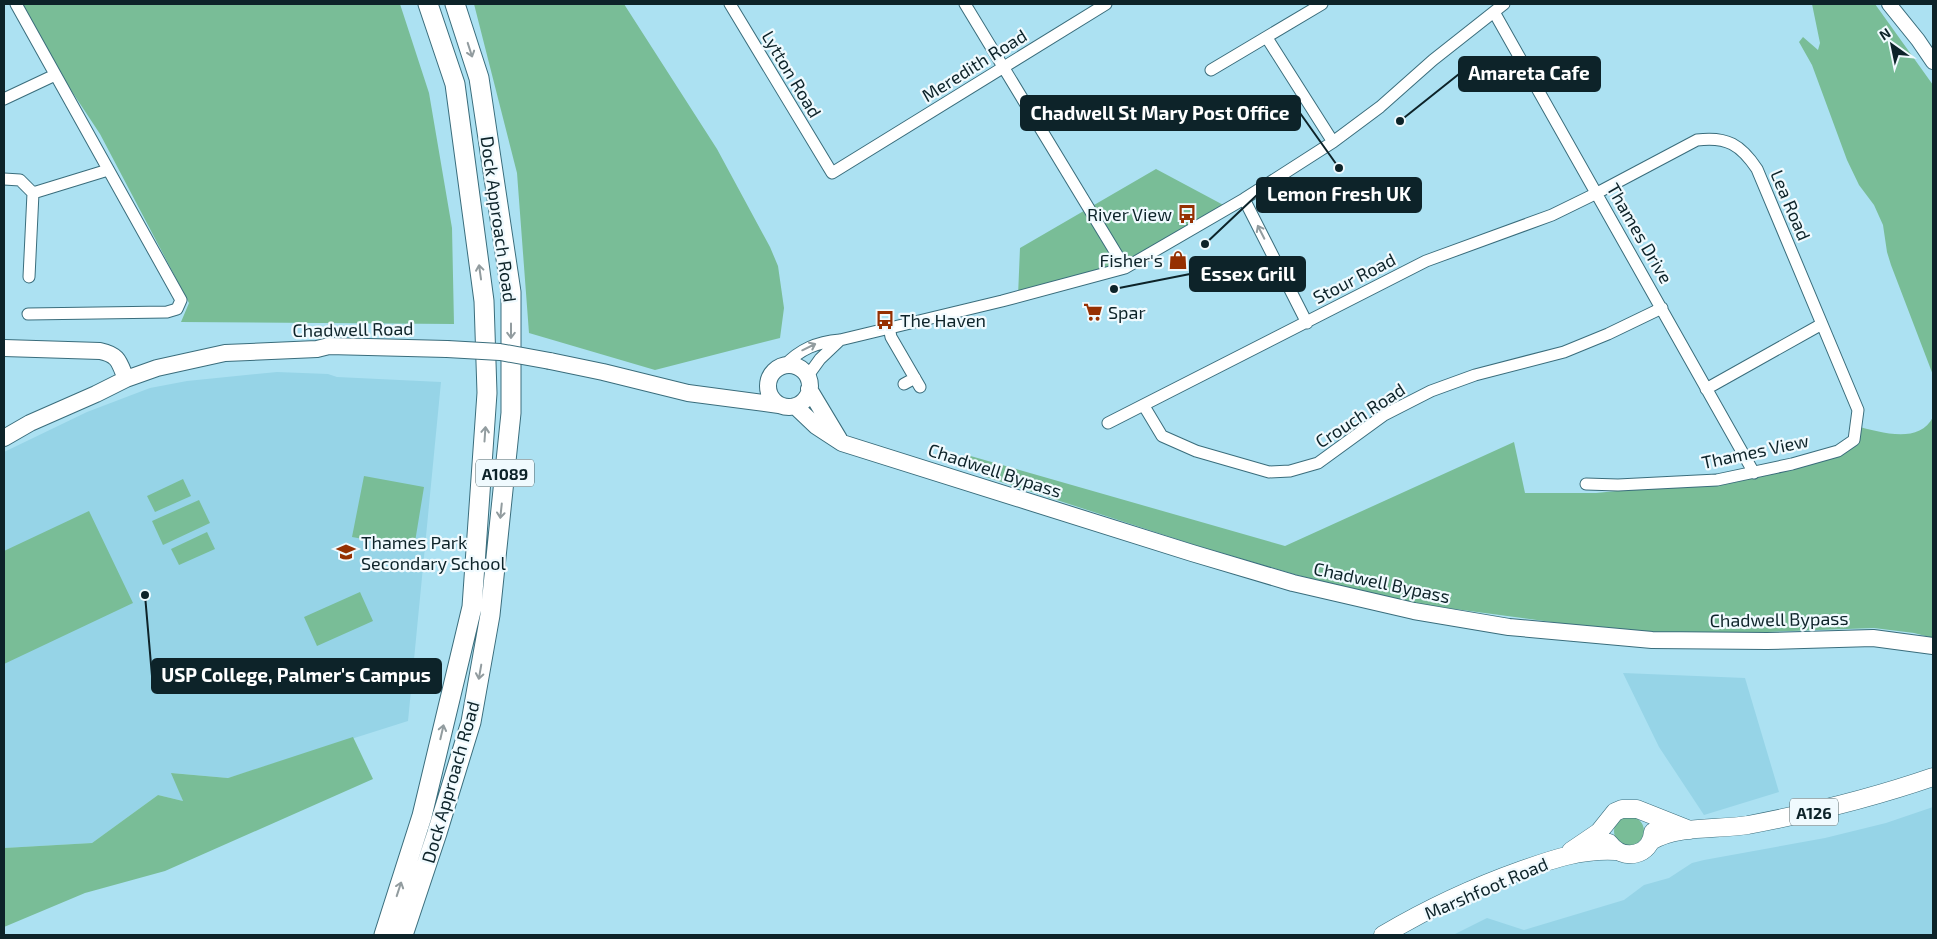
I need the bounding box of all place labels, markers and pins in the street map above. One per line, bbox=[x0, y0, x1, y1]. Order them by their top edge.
callout: Amareta Cafe bbox=[1459, 57, 1600, 91]
callout: Chadwell St Mary Post Office bbox=[1021, 96, 1300, 130]
callout: Lemon Fresh UK bbox=[1257, 178, 1421, 212]
place label: River View bbox=[1087, 203, 1172, 225]
bus stop icon: River View bbox=[1176, 203, 1198, 225]
place label: Fisher's bbox=[1099, 249, 1163, 271]
shop icon: Fisher's bbox=[1167, 249, 1189, 271]
callout: Essex Grill bbox=[1190, 257, 1305, 291]
supermarket icon: Spar bbox=[1082, 301, 1104, 323]
place label: Spar bbox=[1108, 301, 1146, 323]
bus stop icon: The Haven bbox=[874, 309, 896, 331]
place label: The Haven bbox=[900, 309, 986, 331]
place label: Thames Park Secondary School bbox=[361, 531, 506, 574]
school or university icon: Thames Park Secondary School bbox=[335, 541, 357, 563]
callout: USP College, Palmer's Campus bbox=[152, 659, 441, 693]

